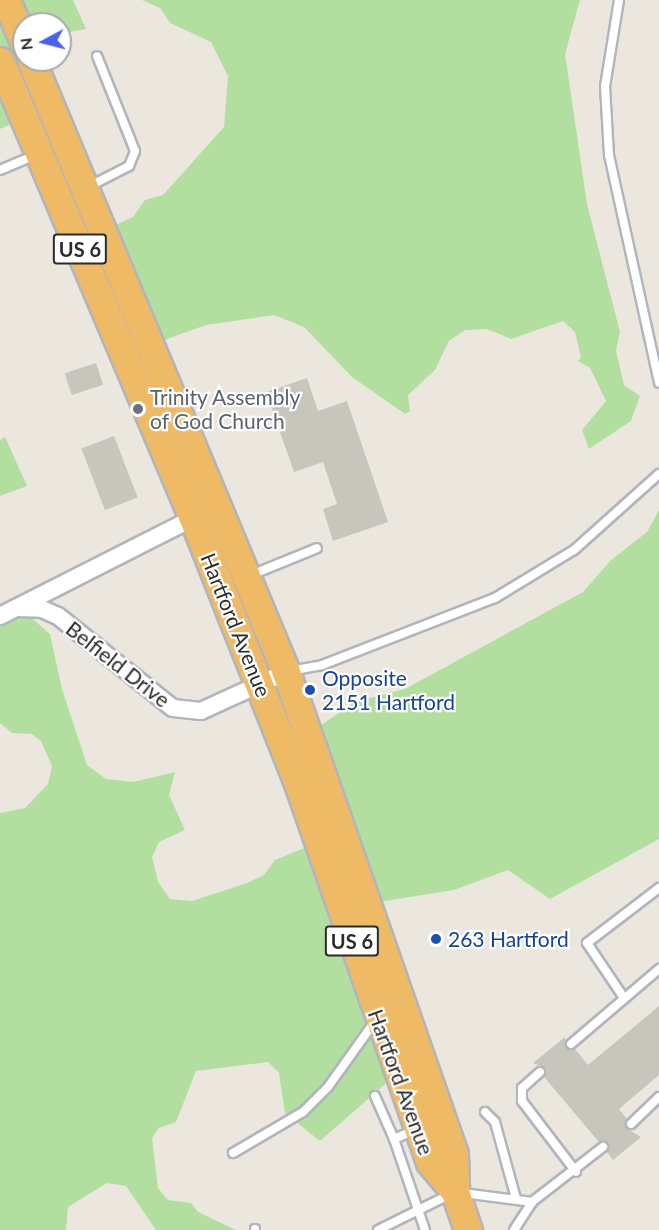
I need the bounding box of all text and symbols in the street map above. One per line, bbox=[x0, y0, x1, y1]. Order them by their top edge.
north arrow bbox=[12, 12, 72, 72]
text: N bbox=[15, 37, 36, 51]
road number: US 6 bbox=[52, 232, 109, 266]
place label: Trinity Assembly of God Church bbox=[150, 384, 302, 434]
marker: Trinity Assembly of God Church bbox=[131, 402, 145, 416]
street label: Hartford Avenue bbox=[196, 549, 276, 701]
street label: Belfield Drive bbox=[61, 616, 175, 712]
place label: Opposite 2151 Hartford bbox=[322, 665, 455, 715]
marker: Opposite 2151 Hartford bbox=[303, 683, 317, 697]
road number: US 6 bbox=[324, 924, 380, 958]
place label: 263 Hartford bbox=[448, 926, 569, 952]
marker: 263 Hartford bbox=[429, 932, 443, 946]
street label: Hartford Avenue bbox=[363, 1005, 439, 1159]

